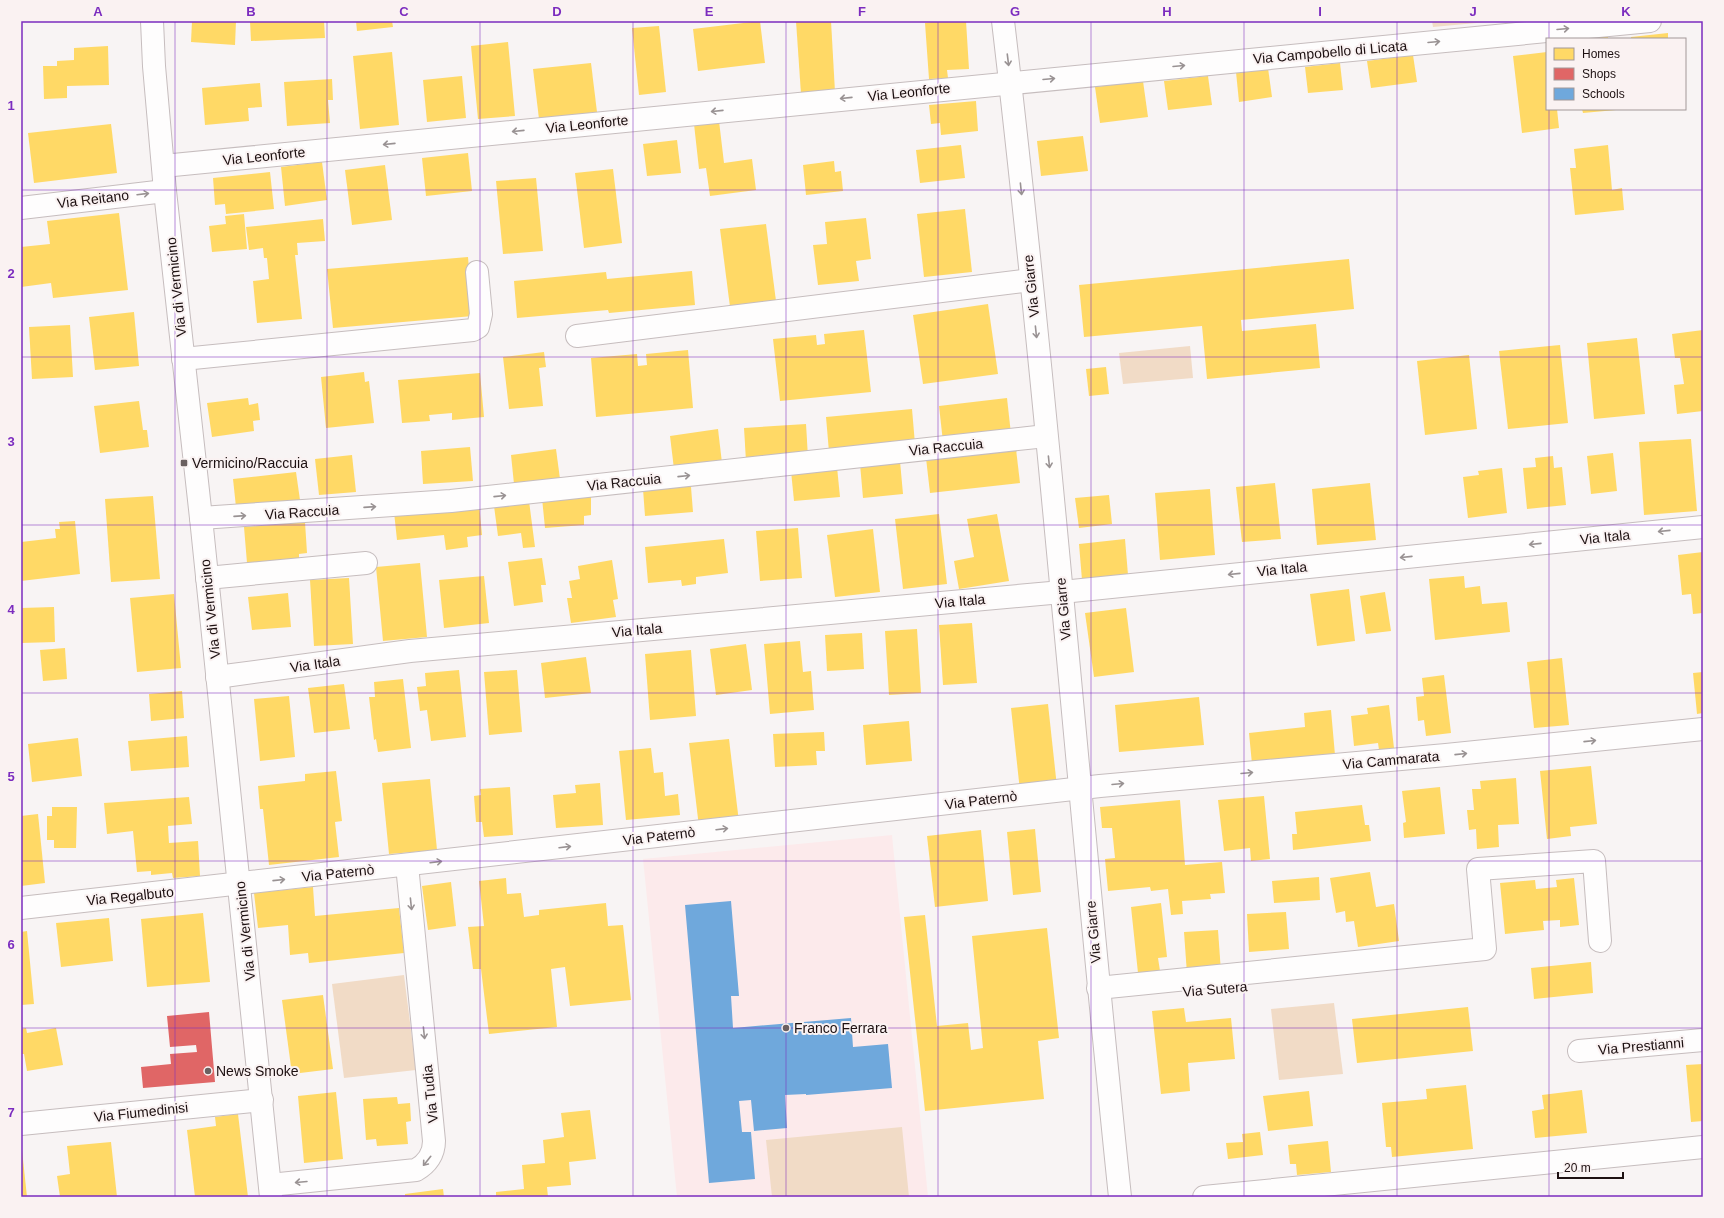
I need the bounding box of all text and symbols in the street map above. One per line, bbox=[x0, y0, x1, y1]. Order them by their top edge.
text: A bbox=[93, 4, 103, 19]
text: B bbox=[246, 4, 256, 19]
text: C bbox=[399, 4, 409, 19]
text: D bbox=[552, 4, 562, 19]
text: E bbox=[705, 4, 714, 19]
text: F bbox=[858, 4, 866, 19]
text: G bbox=[1010, 4, 1020, 19]
text: H bbox=[1162, 4, 1172, 19]
text: I bbox=[1318, 4, 1322, 19]
text: J bbox=[1469, 4, 1477, 19]
text: K bbox=[1621, 4, 1631, 19]
one-way arrow bbox=[1556, 26, 1569, 33]
street label: Via Campobello di Licata bbox=[1252, 37, 1408, 67]
one-way arrow bbox=[1427, 38, 1440, 45]
legend bbox=[1546, 38, 1686, 110]
text: Homes bbox=[1582, 47, 1620, 61]
one-way arrow bbox=[1004, 53, 1012, 66]
one-way arrow bbox=[1172, 62, 1185, 70]
text: Shops bbox=[1582, 67, 1616, 81]
one-way arrow bbox=[1042, 75, 1055, 82]
street label: Via Leonforte bbox=[867, 80, 951, 104]
text: Schools bbox=[1582, 87, 1625, 101]
one-way arrow bbox=[840, 95, 853, 102]
text: 1 bbox=[7, 98, 15, 113]
one-way arrow bbox=[711, 108, 724, 115]
street label: Via Leonforte bbox=[545, 112, 629, 136]
one-way arrow bbox=[512, 127, 525, 135]
one-way arrow bbox=[383, 140, 396, 147]
street label: Via Leonforte bbox=[222, 144, 306, 168]
one-way arrow bbox=[1018, 182, 1025, 195]
street label: Via Reitano bbox=[56, 187, 130, 211]
one-way arrow bbox=[136, 190, 149, 197]
street label: Via di Vermicino bbox=[163, 236, 189, 338]
street label: Via Giarre bbox=[1020, 254, 1042, 318]
text: 2 bbox=[7, 266, 15, 281]
one-way arrow bbox=[1032, 325, 1039, 338]
text: 3 bbox=[7, 434, 15, 449]
street label: Via Raccuia bbox=[908, 435, 984, 459]
place label: Vermicino/Raccuia bbox=[192, 455, 308, 471]
one-way arrow bbox=[1045, 455, 1052, 468]
marker: Vermicino/Raccuia bbox=[179, 458, 189, 468]
street label: Via Raccuia bbox=[586, 470, 662, 494]
one-way arrow bbox=[677, 472, 690, 480]
one-way arrow bbox=[493, 492, 506, 500]
street label: Via Raccuia bbox=[264, 501, 340, 523]
one-way arrow bbox=[363, 503, 376, 510]
one-way arrow bbox=[233, 512, 246, 519]
street label: Via Itala bbox=[1579, 526, 1631, 548]
one-way arrow bbox=[1658, 527, 1671, 534]
one-way arrow bbox=[1529, 540, 1542, 547]
one-way arrow bbox=[1399, 553, 1412, 561]
street label: Via di Vermicino bbox=[197, 558, 223, 660]
street label: Via Itala bbox=[1256, 558, 1308, 580]
one-way arrow bbox=[1228, 571, 1241, 578]
street label: Via Giarre bbox=[1052, 577, 1074, 641]
street label: Via Itala bbox=[934, 591, 986, 611]
text: 4 bbox=[7, 602, 15, 617]
street label: Via Itala bbox=[611, 620, 663, 640]
street label: Via Itala bbox=[289, 653, 341, 675]
one-way arrow bbox=[1583, 737, 1596, 744]
street label: Via Cammarata bbox=[1342, 748, 1440, 772]
one-way arrow bbox=[1454, 750, 1467, 757]
text: 5 bbox=[7, 769, 15, 784]
one-way arrow bbox=[1240, 769, 1253, 776]
one-way arrow bbox=[1111, 781, 1124, 788]
street label: Via Paternò bbox=[944, 788, 1018, 812]
street label: Via Paternò bbox=[622, 824, 696, 848]
one-way arrow bbox=[715, 825, 728, 833]
one-way arrow bbox=[558, 843, 571, 851]
one-way arrow bbox=[429, 858, 442, 866]
street label: Via Paternò bbox=[301, 861, 375, 885]
one-way arrow bbox=[272, 876, 285, 884]
street label: Via di Vermicino bbox=[232, 880, 258, 982]
street label: Via Regalbuto bbox=[86, 883, 175, 909]
one-way arrow bbox=[407, 897, 415, 910]
street label: Via Giarre bbox=[1082, 900, 1104, 964]
text: 6 bbox=[7, 937, 15, 952]
street label: Via Sutera bbox=[1182, 978, 1248, 1000]
place label: Franco Ferrara bbox=[794, 1020, 888, 1036]
marker: Franco Ferrara bbox=[781, 1023, 791, 1033]
one-way arrow bbox=[420, 1026, 428, 1039]
street label: Via Prestianni bbox=[1597, 1034, 1685, 1058]
place label: News Smoke bbox=[216, 1063, 299, 1079]
street label: Via Tudia bbox=[419, 1064, 441, 1124]
marker: News Smoke bbox=[203, 1066, 213, 1076]
street label: Via Fiumedinisi bbox=[93, 1099, 189, 1125]
text: 7 bbox=[7, 1105, 15, 1120]
scale bar bbox=[1558, 1154, 1623, 1180]
one-way arrow bbox=[422, 1155, 431, 1166]
text: 20 m bbox=[1564, 1161, 1591, 1175]
one-way arrow bbox=[295, 1178, 308, 1185]

